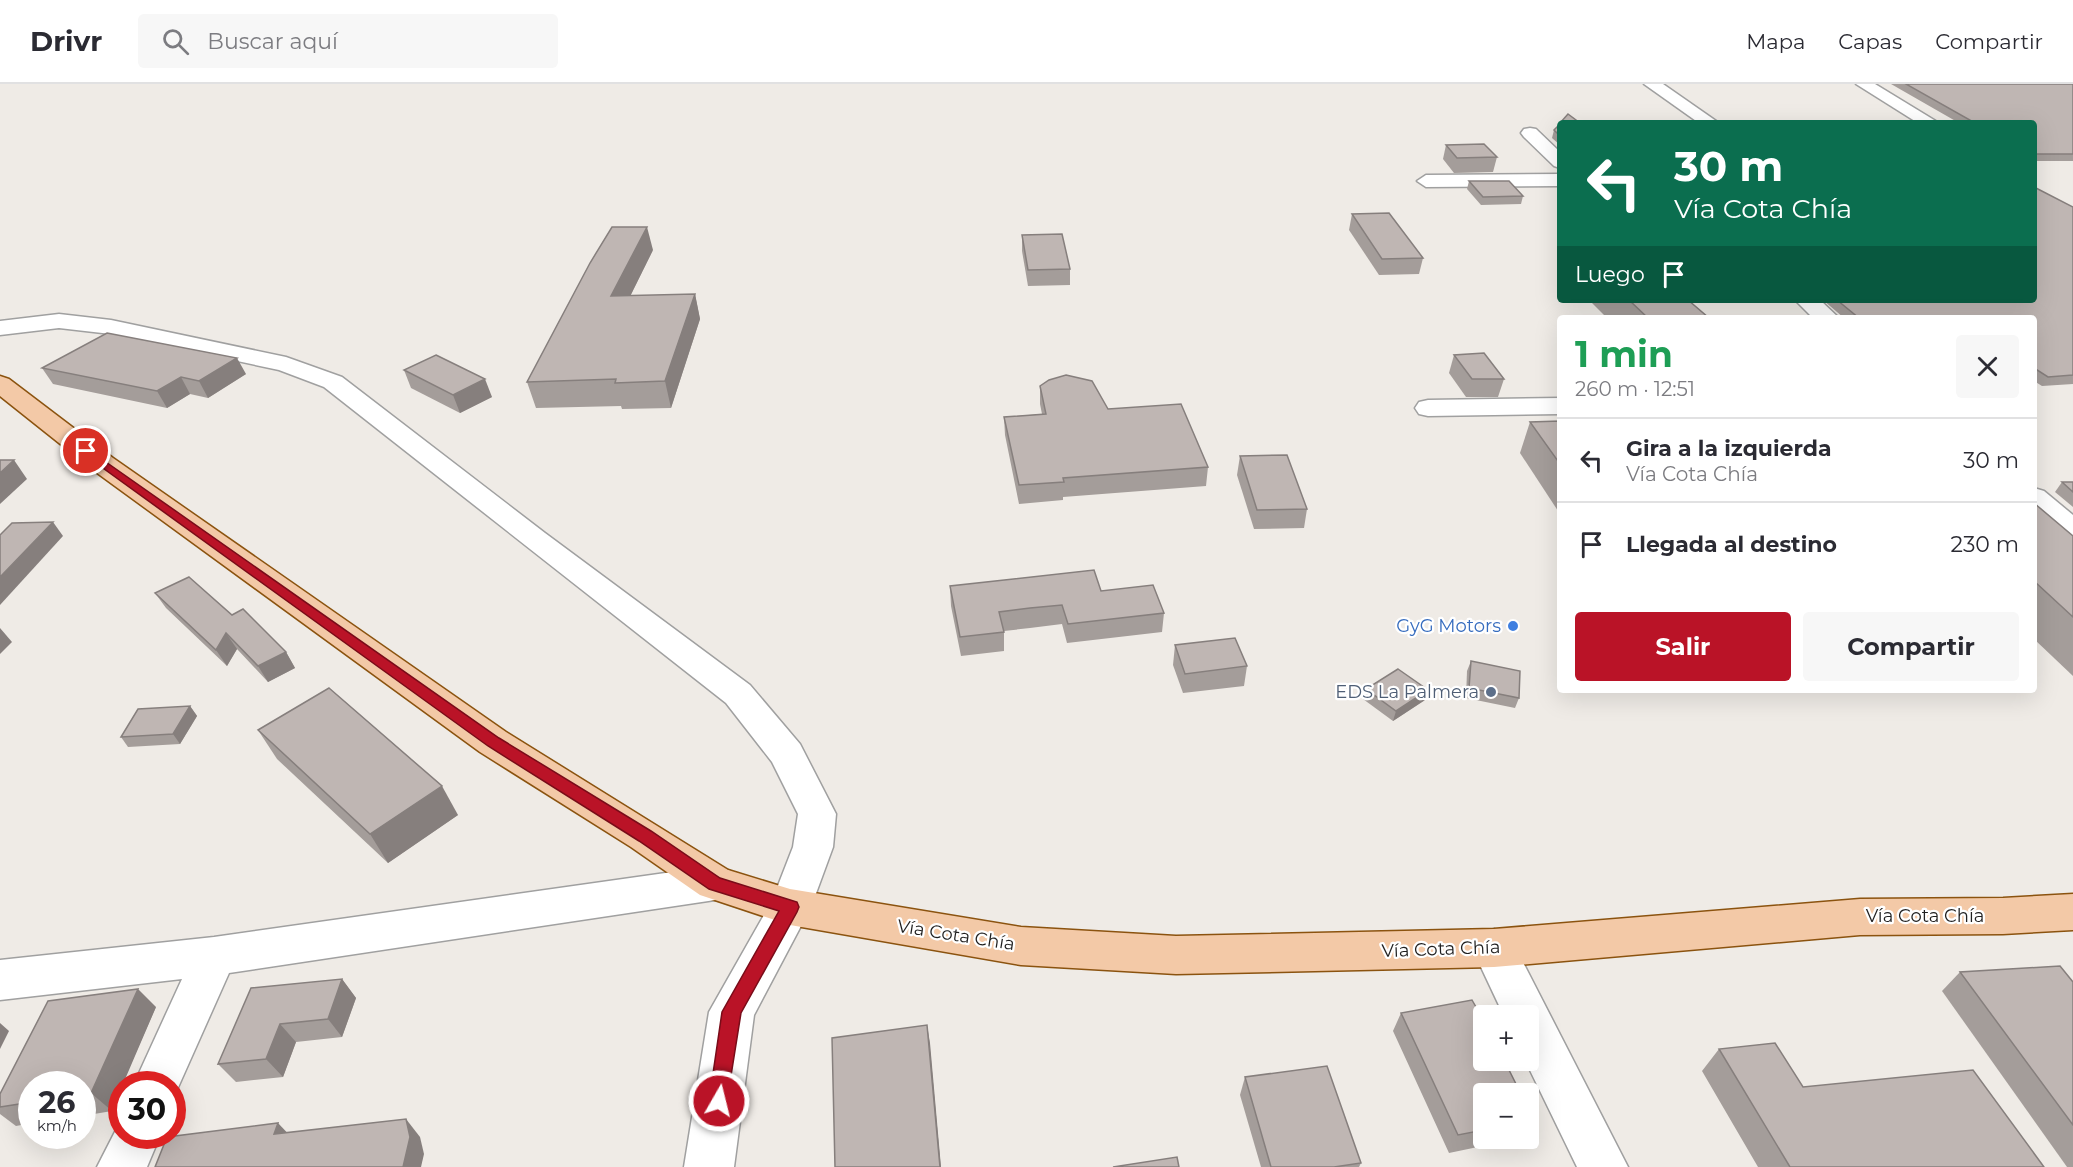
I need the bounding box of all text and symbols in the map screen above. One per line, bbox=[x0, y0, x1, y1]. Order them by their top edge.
search box bbox=[138, 14, 558, 68]
text: Drivr bbox=[30, 24, 102, 58]
icon: search bbox=[159, 25, 192, 58]
text: Buscar aquí bbox=[207, 28, 338, 55]
text: Mapa bbox=[1746, 29, 1805, 54]
text: Capas bbox=[1838, 29, 1902, 54]
text: Compartir bbox=[1935, 29, 2043, 54]
text: 30 m bbox=[1674, 140, 1783, 192]
icon: left bbox=[1575, 144, 1653, 222]
text: Vía Cota Chía bbox=[1674, 192, 1852, 225]
icon: arrive bbox=[1657, 258, 1690, 291]
text: Luego bbox=[1575, 261, 1645, 288]
text: 1 min bbox=[1575, 332, 1673, 376]
button: close bbox=[1956, 335, 2019, 398]
text: 260 m · 12:51 bbox=[1575, 377, 1695, 401]
pin bbox=[60, 425, 111, 476]
icon: arrive bbox=[69, 434, 102, 467]
text: Gira a la izquierda bbox=[1626, 435, 1832, 462]
icon: left bbox=[1575, 444, 1608, 477]
text: 30 m bbox=[1963, 447, 2019, 474]
text: Vía Cota Chía bbox=[1626, 462, 1758, 486]
icon: arrive bbox=[1575, 528, 1608, 561]
text: Llegada al destino bbox=[1626, 531, 1837, 558]
text: 230 m bbox=[1950, 531, 2019, 558]
button: Salir bbox=[1575, 612, 1791, 681]
button: Compartir bbox=[1803, 612, 2019, 681]
place label: GyG Motors bbox=[1396, 615, 1501, 637]
marker: GyG Motors bbox=[1506, 619, 1520, 633]
place label: EDS La Palmera bbox=[1335, 681, 1479, 703]
marker: EDS La Palmera bbox=[1484, 685, 1498, 699]
street label: Vía Cota Chía bbox=[1866, 905, 1984, 927]
street label: Vía Cota Chía bbox=[896, 915, 1016, 955]
street label: Vía Cota Chía bbox=[1381, 936, 1501, 962]
map controls bbox=[1473, 1005, 1539, 1149]
button: + bbox=[1473, 1005, 1539, 1071]
position arrow bbox=[687, 1069, 751, 1133]
speed limit sign: 30 bbox=[108, 1071, 186, 1149]
button: − bbox=[1473, 1083, 1539, 1149]
text: 26 bbox=[39, 1084, 75, 1121]
text: km/h bbox=[37, 1116, 77, 1135]

